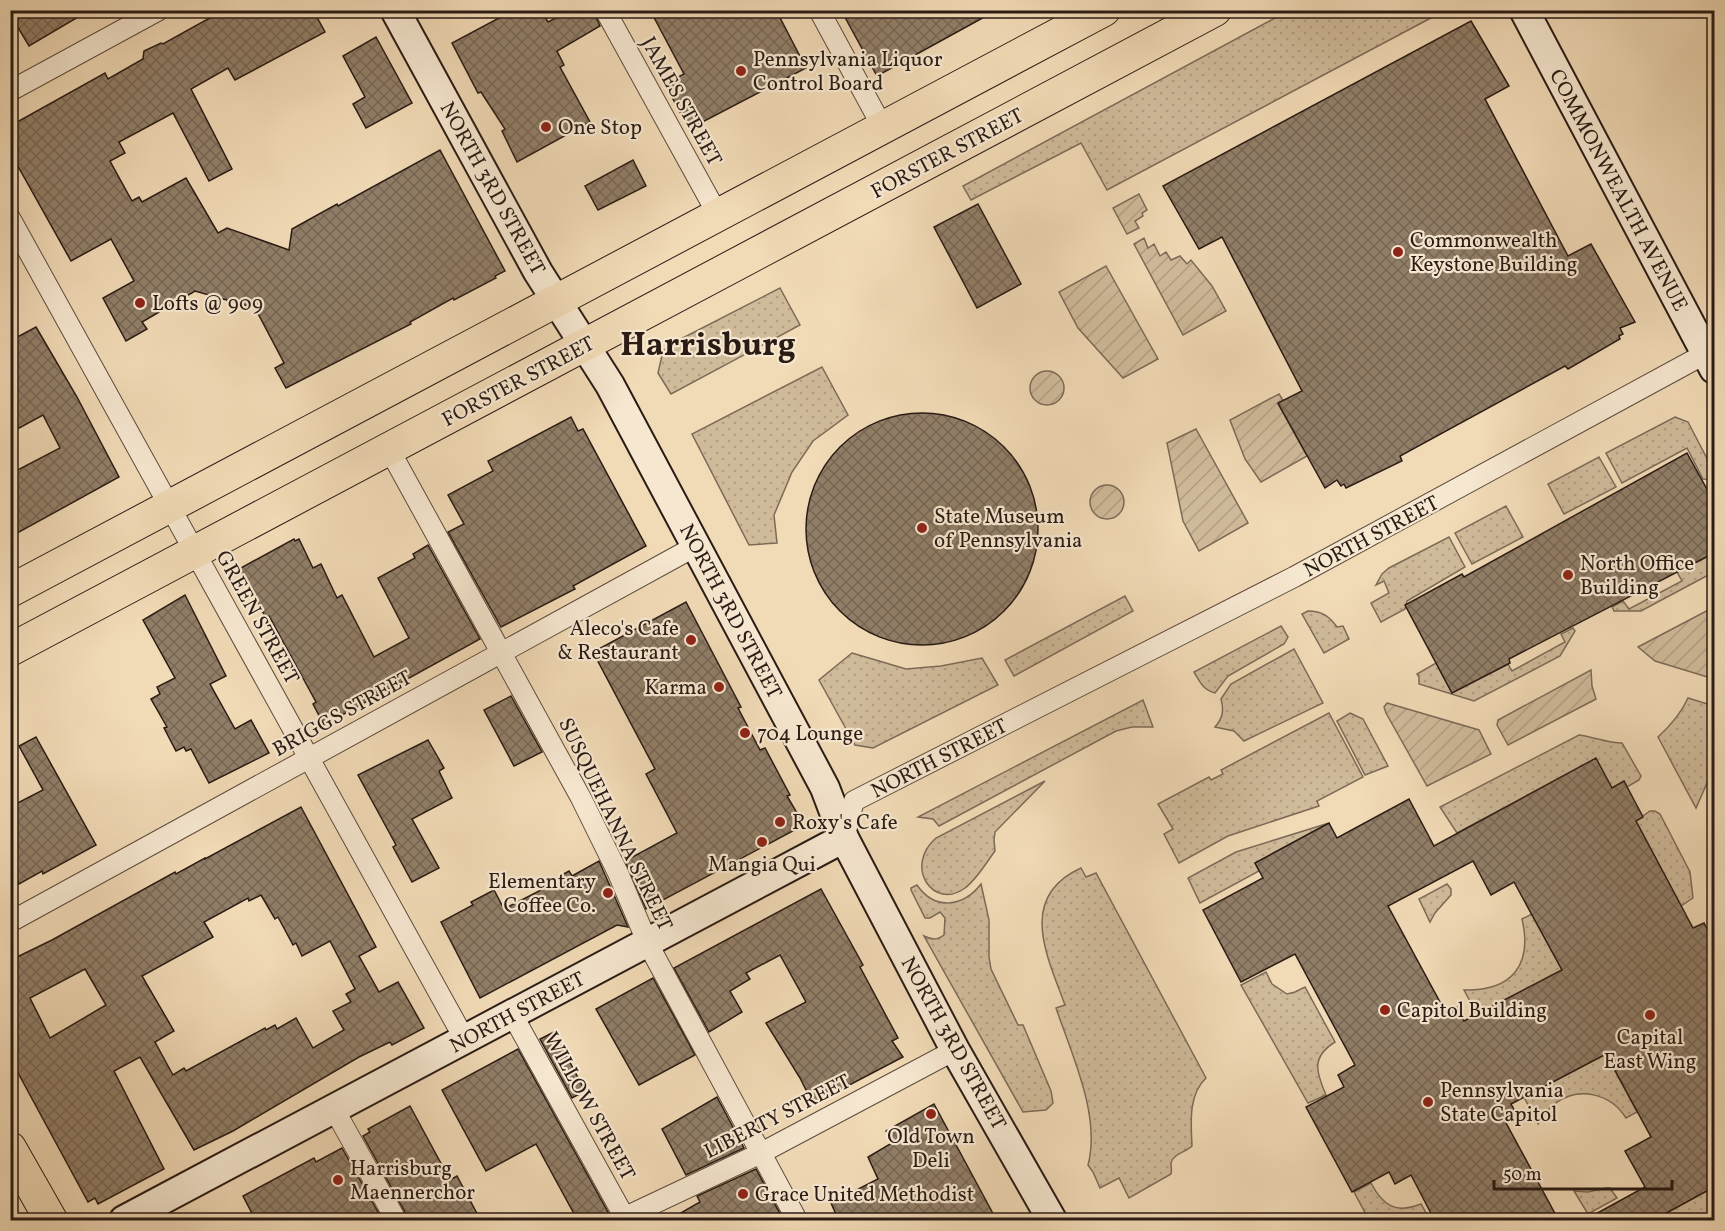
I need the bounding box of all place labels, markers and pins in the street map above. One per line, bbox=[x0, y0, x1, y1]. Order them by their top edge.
place label: Pennsylvania Liquor Control Board bbox=[753, 46, 943, 99]
marker: Pennsylvania Liquor Control Board bbox=[734, 64, 748, 78]
place label: One Stop bbox=[558, 114, 642, 143]
marker: One Stop bbox=[539, 120, 553, 134]
place label: Commonwealth Keystone Building bbox=[1410, 227, 1577, 280]
marker: Commonwealth Keystone Building bbox=[1391, 245, 1405, 259]
place label: Lofts @ 909 bbox=[152, 290, 263, 319]
marker: Lofts @ 909 bbox=[133, 296, 147, 310]
place label: State Museum of Pennsylvania bbox=[934, 503, 1083, 556]
marker: State Museum of Pennsylvania bbox=[915, 521, 929, 535]
place label: North Office Building bbox=[1580, 550, 1694, 603]
marker: North Office Building bbox=[1561, 568, 1575, 582]
place label: Aleco's Cafe & Restaurant bbox=[557, 615, 679, 668]
marker: Aleco's Cafe & Restaurant bbox=[684, 633, 698, 647]
place label: Karma bbox=[644, 674, 707, 703]
marker: Karma bbox=[712, 680, 726, 694]
place label: 704 Lounge bbox=[757, 720, 863, 749]
marker: 704 Lounge bbox=[738, 726, 752, 740]
place label: Roxy's Cafe bbox=[792, 809, 898, 838]
marker: Roxy's Cafe bbox=[773, 815, 787, 829]
marker: Mangia Qui bbox=[755, 835, 769, 849]
place label: Mangia Qui bbox=[708, 851, 816, 880]
place label: Elementary Coffee Co. bbox=[488, 868, 597, 921]
marker: Elementary Coffee Co. bbox=[601, 886, 615, 900]
place label: Capitol Building bbox=[1397, 997, 1547, 1026]
marker: Capitol Building bbox=[1378, 1003, 1392, 1017]
marker: Capital East Wing bbox=[1643, 1008, 1657, 1022]
place label: Capital East Wing bbox=[1603, 1024, 1697, 1077]
place label: Pennsylvania State Capitol bbox=[1440, 1077, 1564, 1130]
marker: Pennsylvania State Capitol bbox=[1421, 1095, 1435, 1109]
marker: Old Town Deli bbox=[924, 1107, 938, 1121]
place label: Old Town Deli bbox=[887, 1123, 975, 1176]
place label: Harrisburg Maennerchor bbox=[350, 1155, 475, 1208]
marker: Harrisburg Maennerchor bbox=[331, 1173, 345, 1187]
place label: Grace United Methodist bbox=[755, 1181, 974, 1210]
marker: Grace United Methodist bbox=[736, 1187, 750, 1201]

